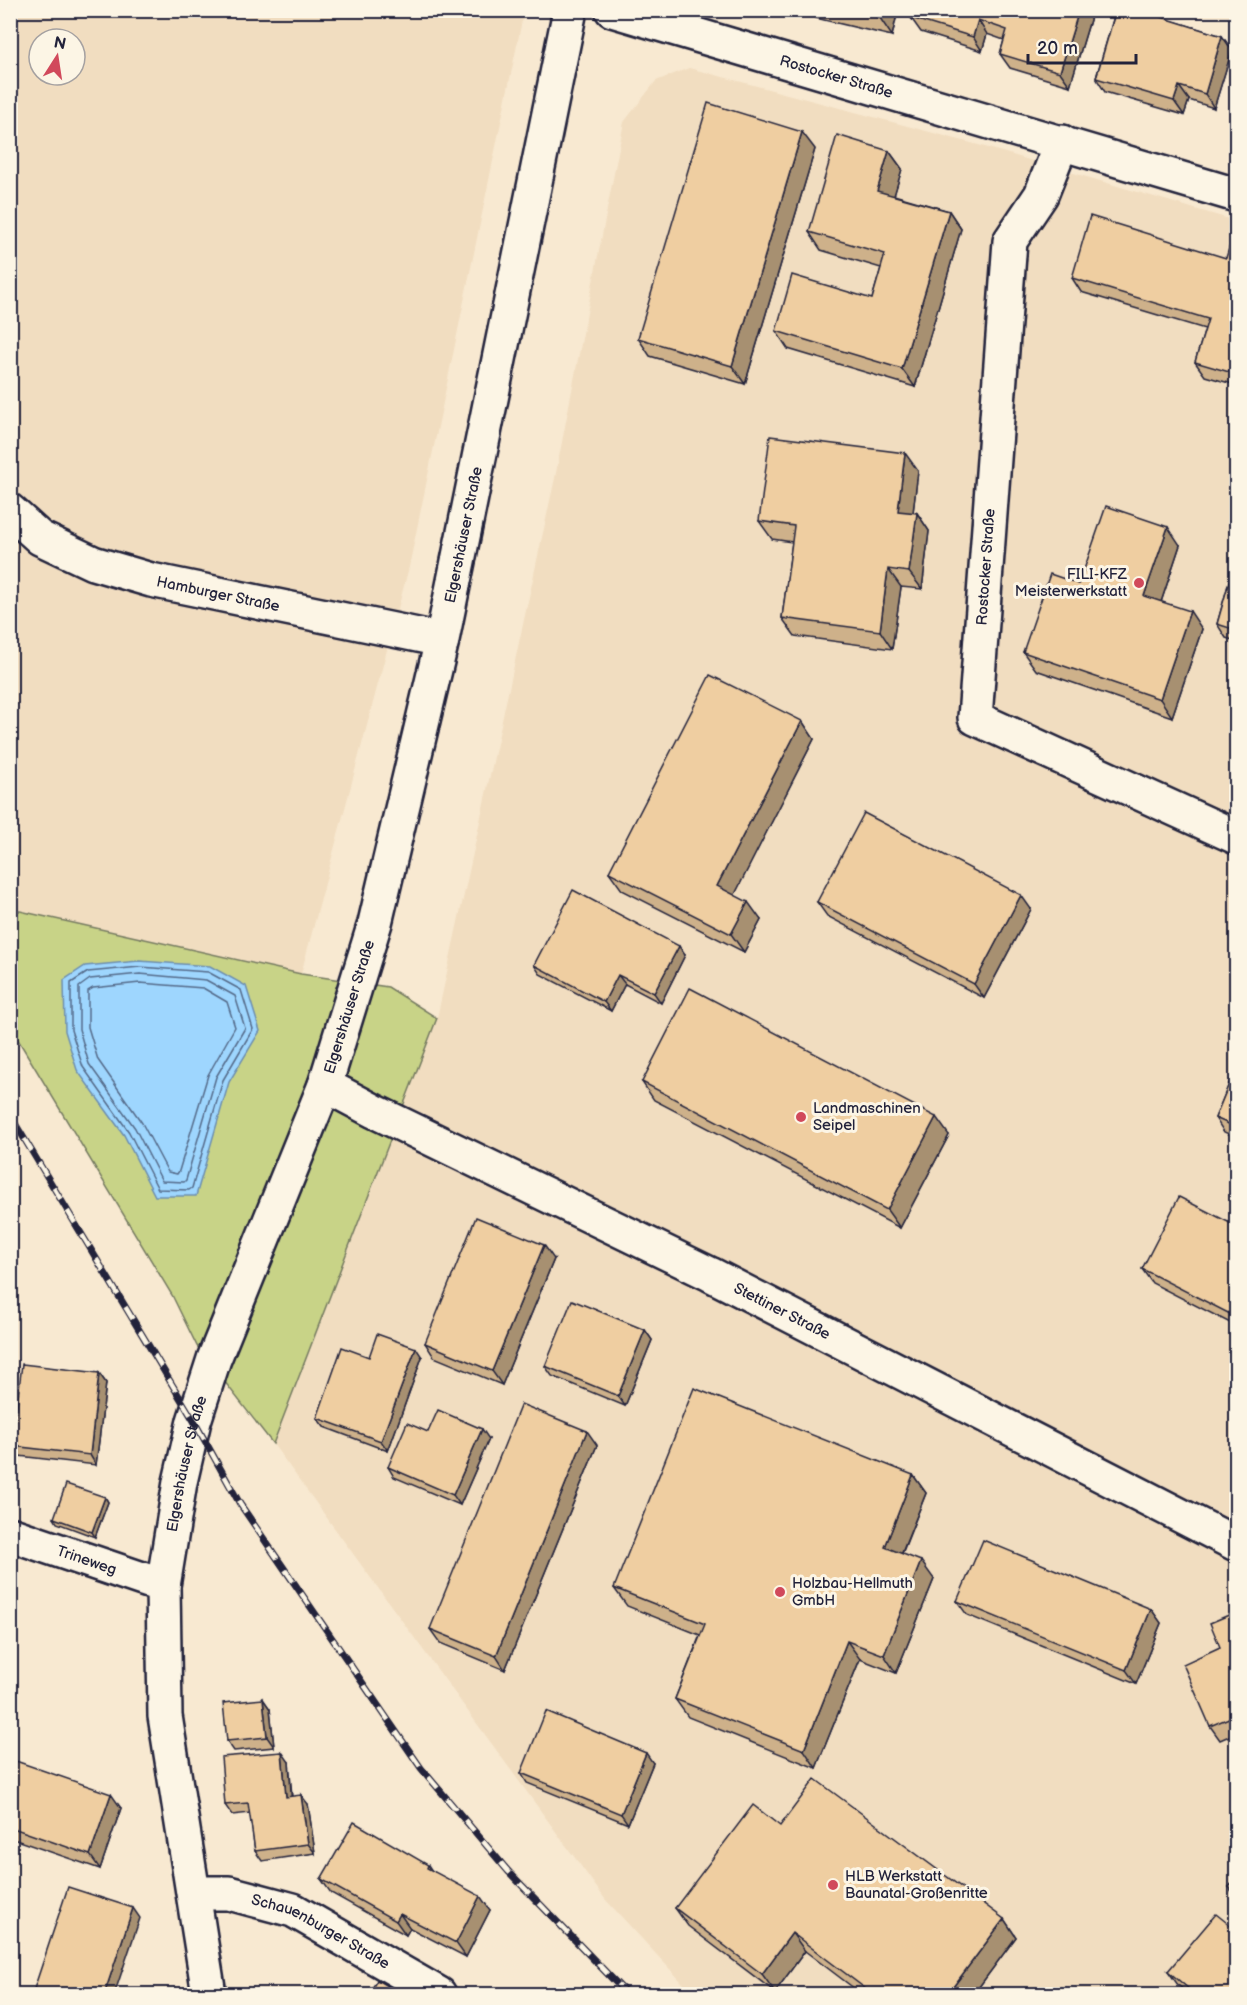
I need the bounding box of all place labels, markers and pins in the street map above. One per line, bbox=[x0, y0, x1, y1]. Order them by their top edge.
place label: FILI-KFZ Meisterwerkstatt bbox=[1015, 565, 1128, 601]
marker: FILI-KFZ Meisterwerkstatt bbox=[1132, 576, 1146, 590]
place label: Landmaschinen Seipel bbox=[813, 1099, 921, 1135]
marker: Landmaschinen Seipel bbox=[794, 1110, 808, 1124]
place label: Holzbau-Hellmuth GmbH bbox=[792, 1574, 913, 1610]
marker: Holzbau-Hellmuth GmbH bbox=[773, 1585, 787, 1599]
place label: HLB Werkstatt Baunatal-Großenritte bbox=[845, 1867, 988, 1903]
marker: HLB Werkstatt Baunatal-Großenritte bbox=[826, 1878, 840, 1892]

